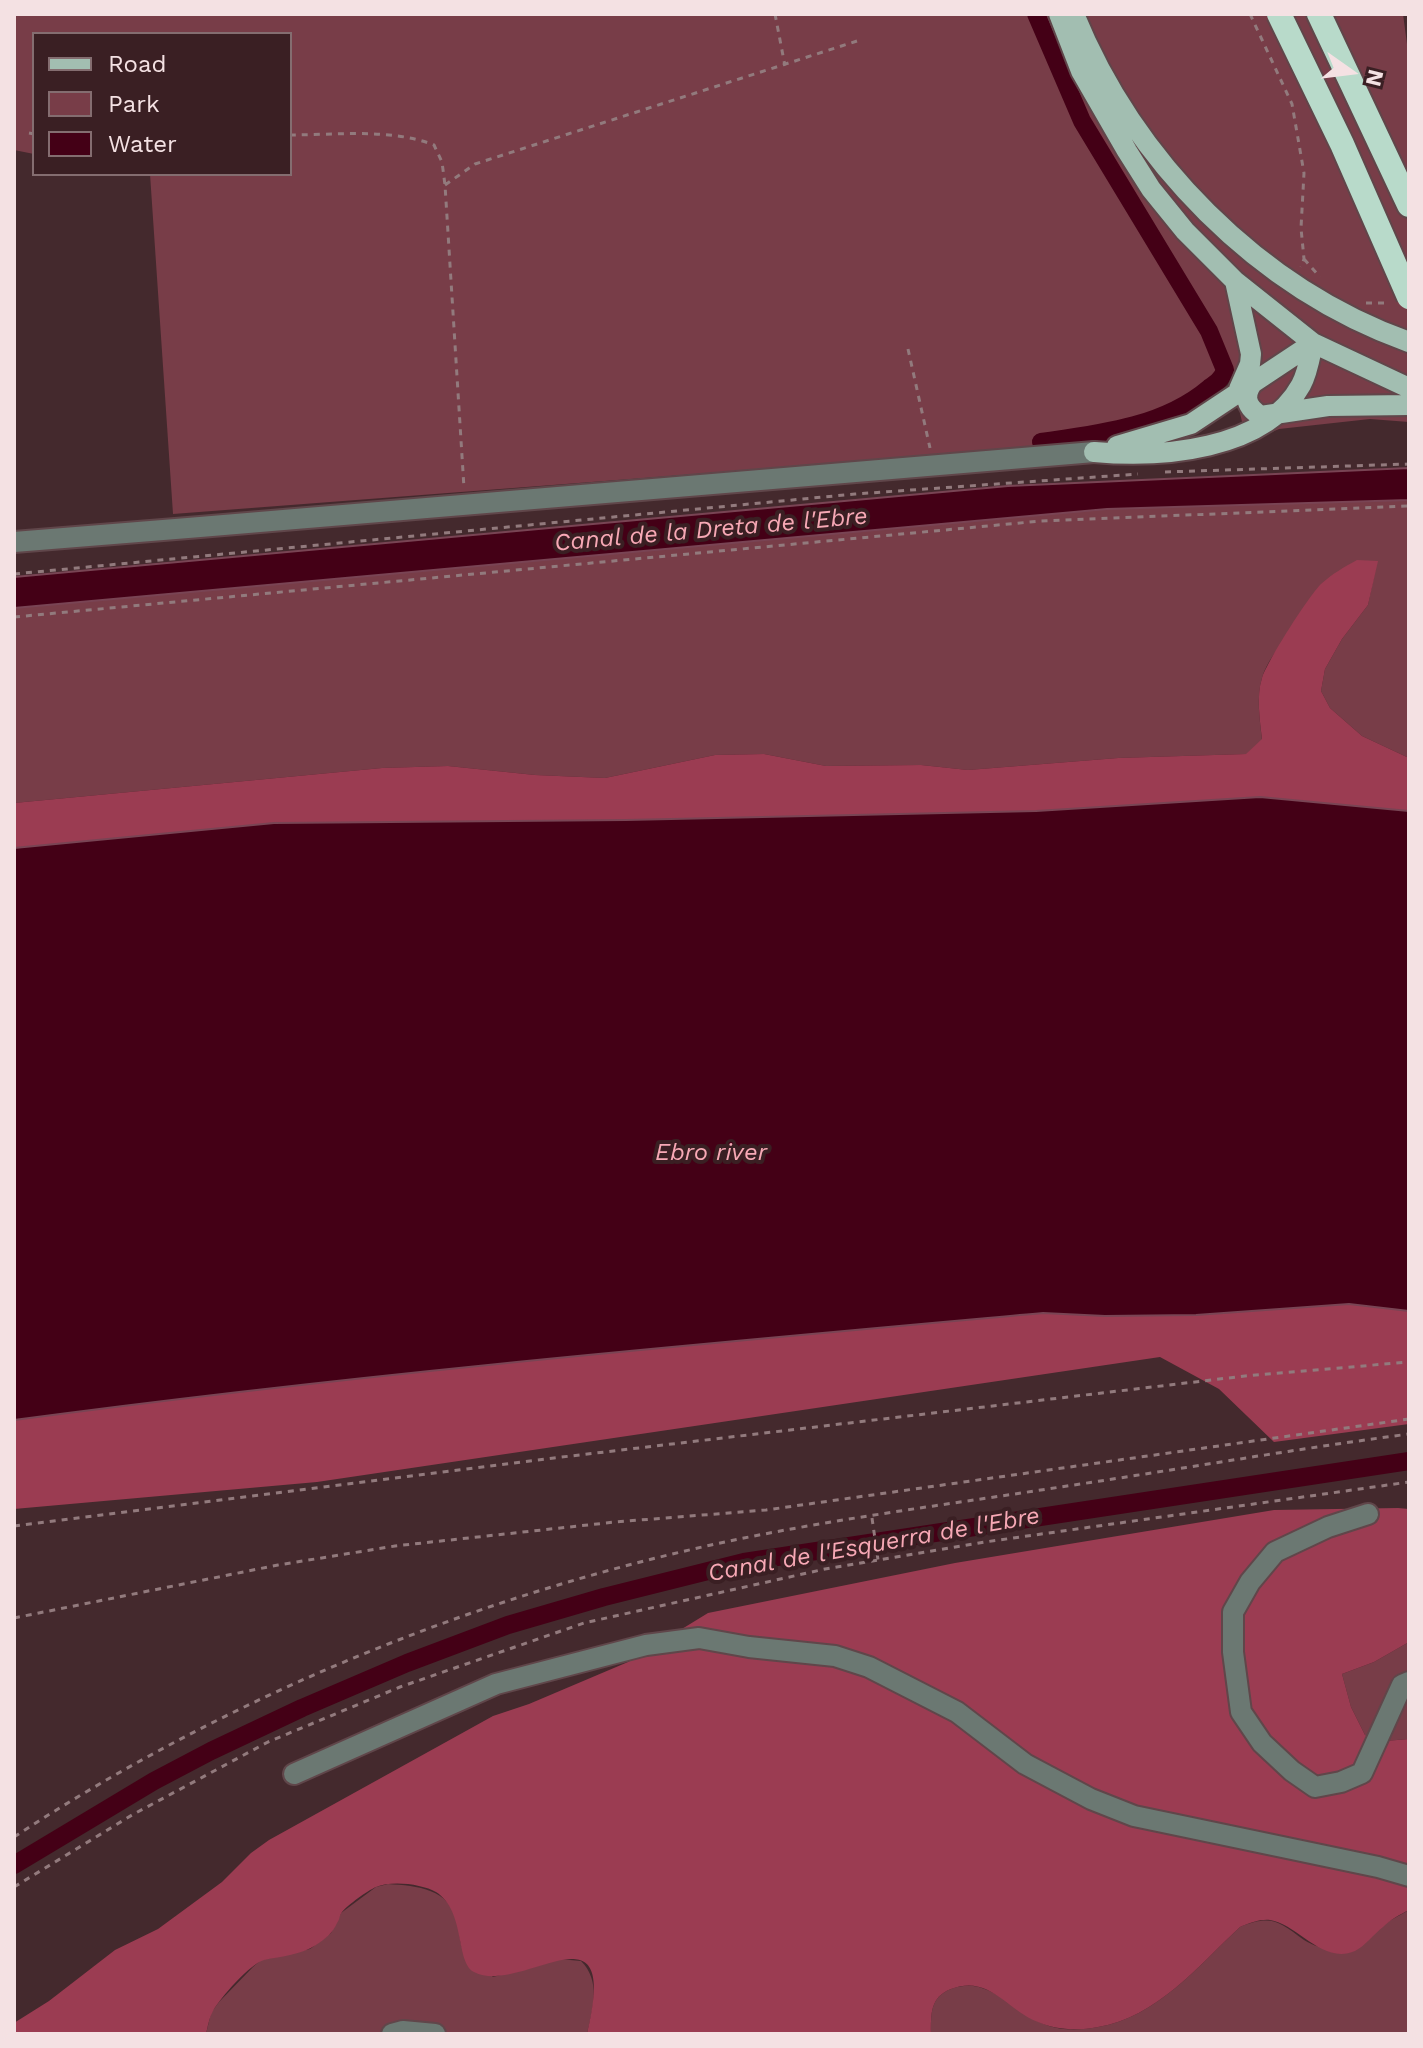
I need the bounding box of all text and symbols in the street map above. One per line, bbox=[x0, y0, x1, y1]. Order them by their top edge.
legend bbox=[32, 32, 292, 176]
north arrow bbox=[1311, 32, 1391, 112]
text: Road bbox=[108, 50, 167, 78]
text: N bbox=[1361, 67, 1389, 89]
text: Park bbox=[108, 90, 160, 118]
text: Water bbox=[108, 130, 177, 158]
water label: Canal de la Dreta de l'Ebre bbox=[553, 502, 869, 558]
water label: Ebro river bbox=[655, 1139, 767, 1167]
water label: Canal de l'Esquerra de l'Ebre bbox=[706, 1502, 1042, 1588]

